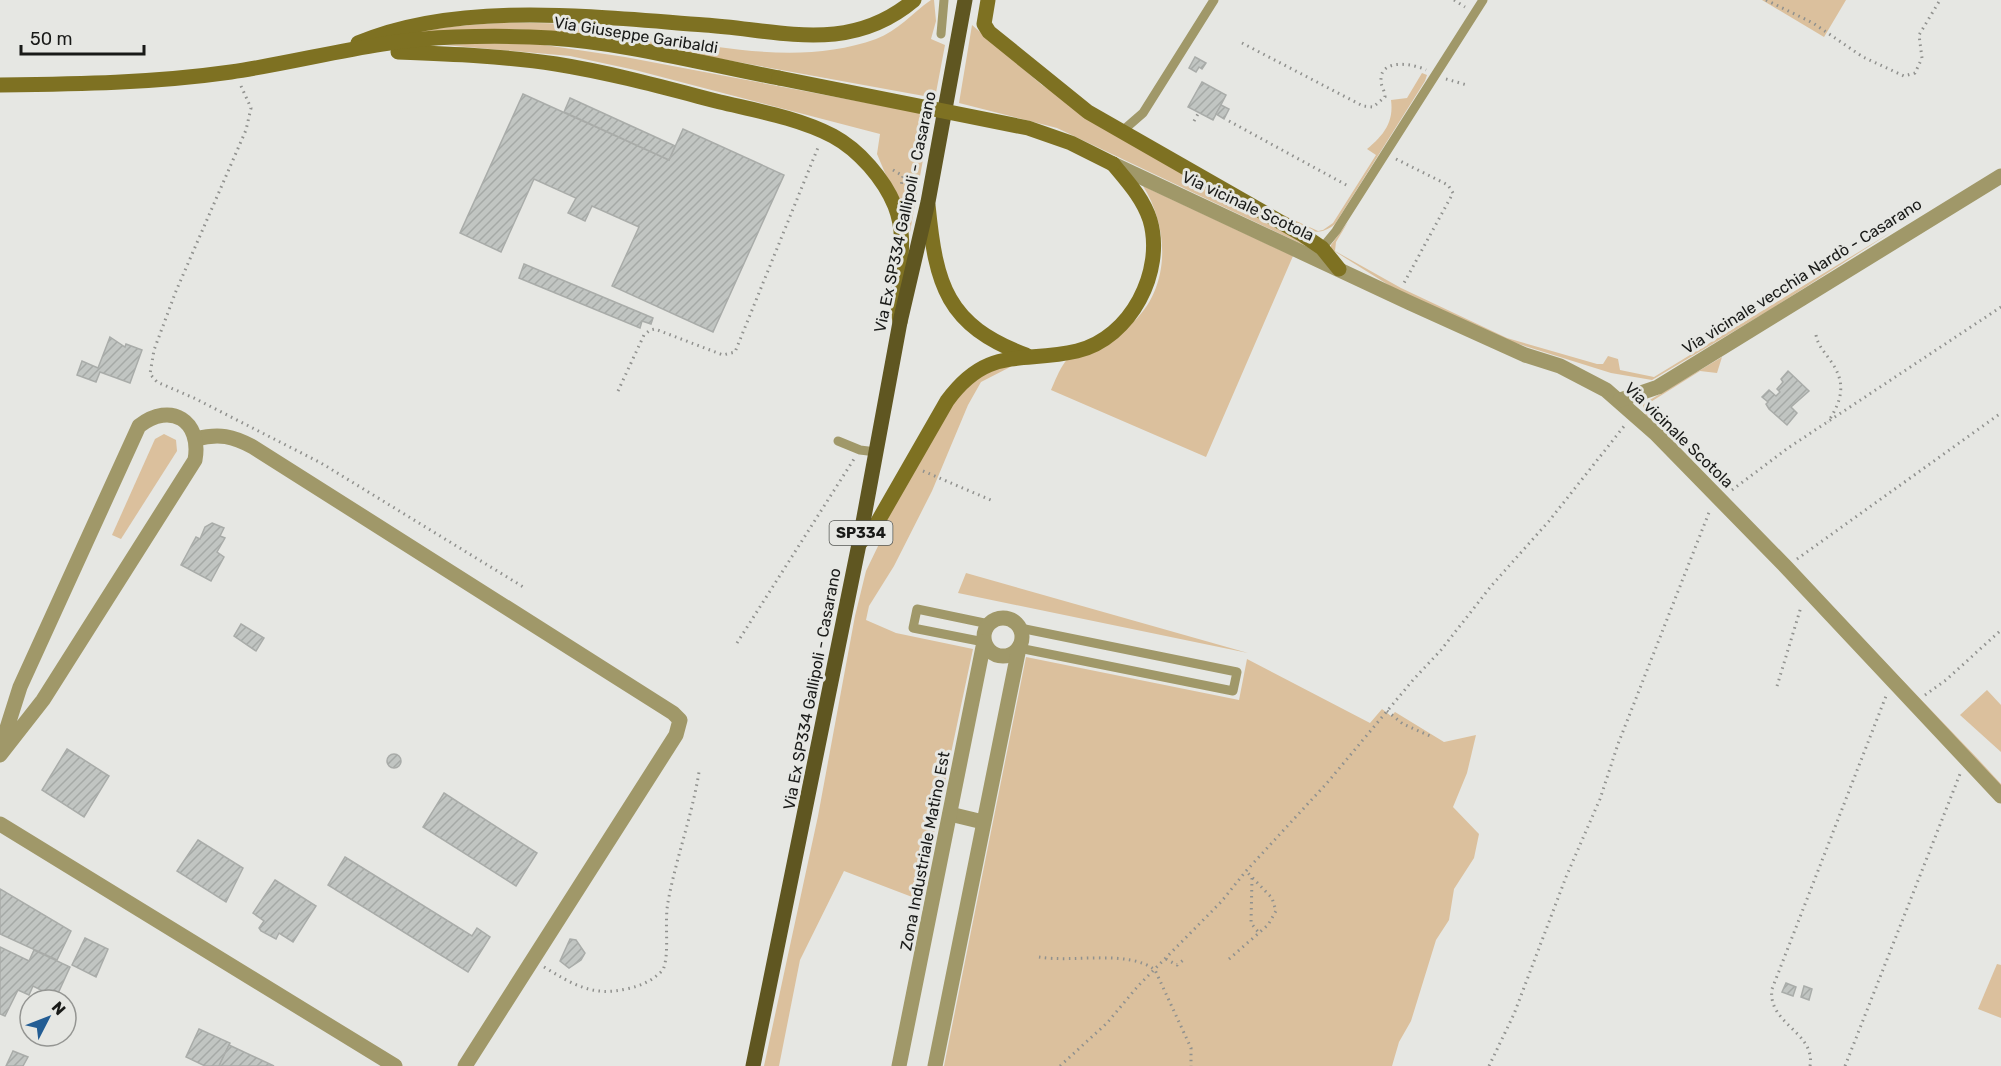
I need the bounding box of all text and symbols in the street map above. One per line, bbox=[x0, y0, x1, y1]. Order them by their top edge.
street label: Via Giuseppe Garibaldi bbox=[553, 13, 719, 57]
scale bar bbox=[21, 18, 144, 56]
text: 50 m bbox=[30, 28, 73, 50]
street label: Via Ex SP334 Gallipoli - Casarano bbox=[870, 90, 940, 334]
street label: Via vicinale Scotola bbox=[1179, 167, 1317, 245]
street label: Via vicinale vecchia Nardò - Casarano bbox=[1679, 194, 1925, 358]
street label: Via vicinale Scotola bbox=[1621, 378, 1737, 492]
road number: SP334 bbox=[830, 521, 892, 545]
street label: Via Ex SP334 Gallipoli - Casarano bbox=[779, 566, 845, 812]
street label: Zona Industriale Matino Est bbox=[896, 750, 954, 952]
north arrow bbox=[18, 988, 78, 1048]
text: N bbox=[48, 998, 70, 1019]

